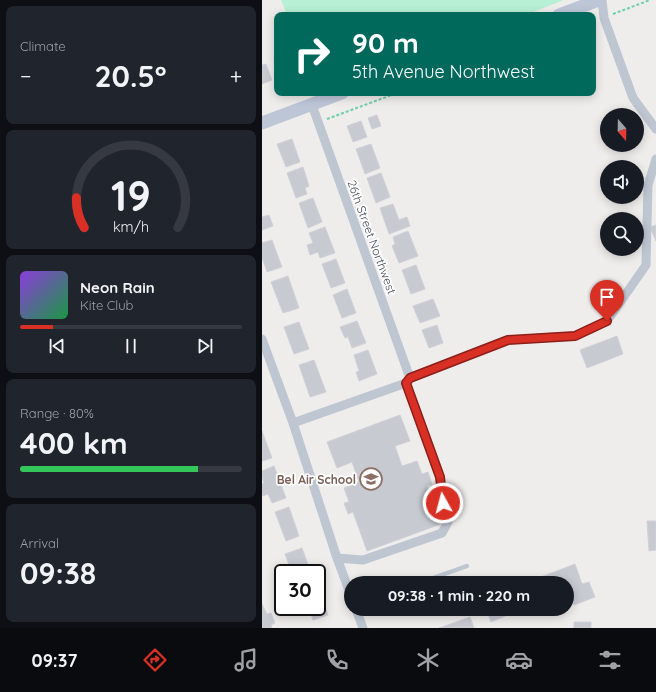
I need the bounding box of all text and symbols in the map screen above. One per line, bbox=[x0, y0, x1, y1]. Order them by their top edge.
text: 90 m bbox=[352, 25, 419, 60]
icon: right bbox=[286, 28, 338, 80]
text: Climate bbox=[20, 38, 66, 54]
text: 20.5° bbox=[95, 57, 167, 95]
text: 5th Avenue Northwest bbox=[352, 60, 535, 83]
text: − bbox=[20, 62, 31, 90]
text: + bbox=[230, 62, 242, 90]
north arrow bbox=[600, 108, 644, 152]
map controls bbox=[600, 108, 644, 256]
button: sound bbox=[600, 160, 644, 204]
text: 19 bbox=[111, 168, 151, 220]
street label: 26th Street Northwest bbox=[344, 178, 400, 296]
button: search bbox=[600, 212, 644, 256]
text: km/h bbox=[113, 217, 149, 235]
text: Neon Rain bbox=[80, 278, 155, 297]
pin bbox=[590, 280, 624, 321]
icon: arrive bbox=[596, 286, 618, 308]
text: Kite Club bbox=[80, 297, 133, 313]
icon: previous bbox=[46, 335, 68, 357]
icon: pause bbox=[120, 335, 142, 357]
icon: next bbox=[194, 335, 216, 357]
text: Range · 80% bbox=[20, 405, 94, 421]
text: 400 km bbox=[20, 424, 128, 462]
school or university icon: Bel Air School bbox=[358, 466, 384, 492]
place label: Bel Air School bbox=[277, 472, 356, 487]
position arrow bbox=[422, 482, 464, 524]
text: Arrival bbox=[20, 535, 59, 551]
text: 09:38 bbox=[20, 554, 96, 592]
speed limit sign: 30 bbox=[274, 564, 326, 616]
text: 09:38 · 1 min · 220 m bbox=[388, 586, 530, 605]
icon: directions bbox=[141, 646, 169, 674]
icon: music bbox=[232, 646, 260, 674]
icon: phone bbox=[323, 646, 351, 674]
icon: climate bbox=[414, 646, 442, 674]
icon: car bbox=[505, 646, 533, 674]
icon: filters bbox=[596, 646, 624, 674]
text: 09:37 bbox=[32, 649, 77, 672]

